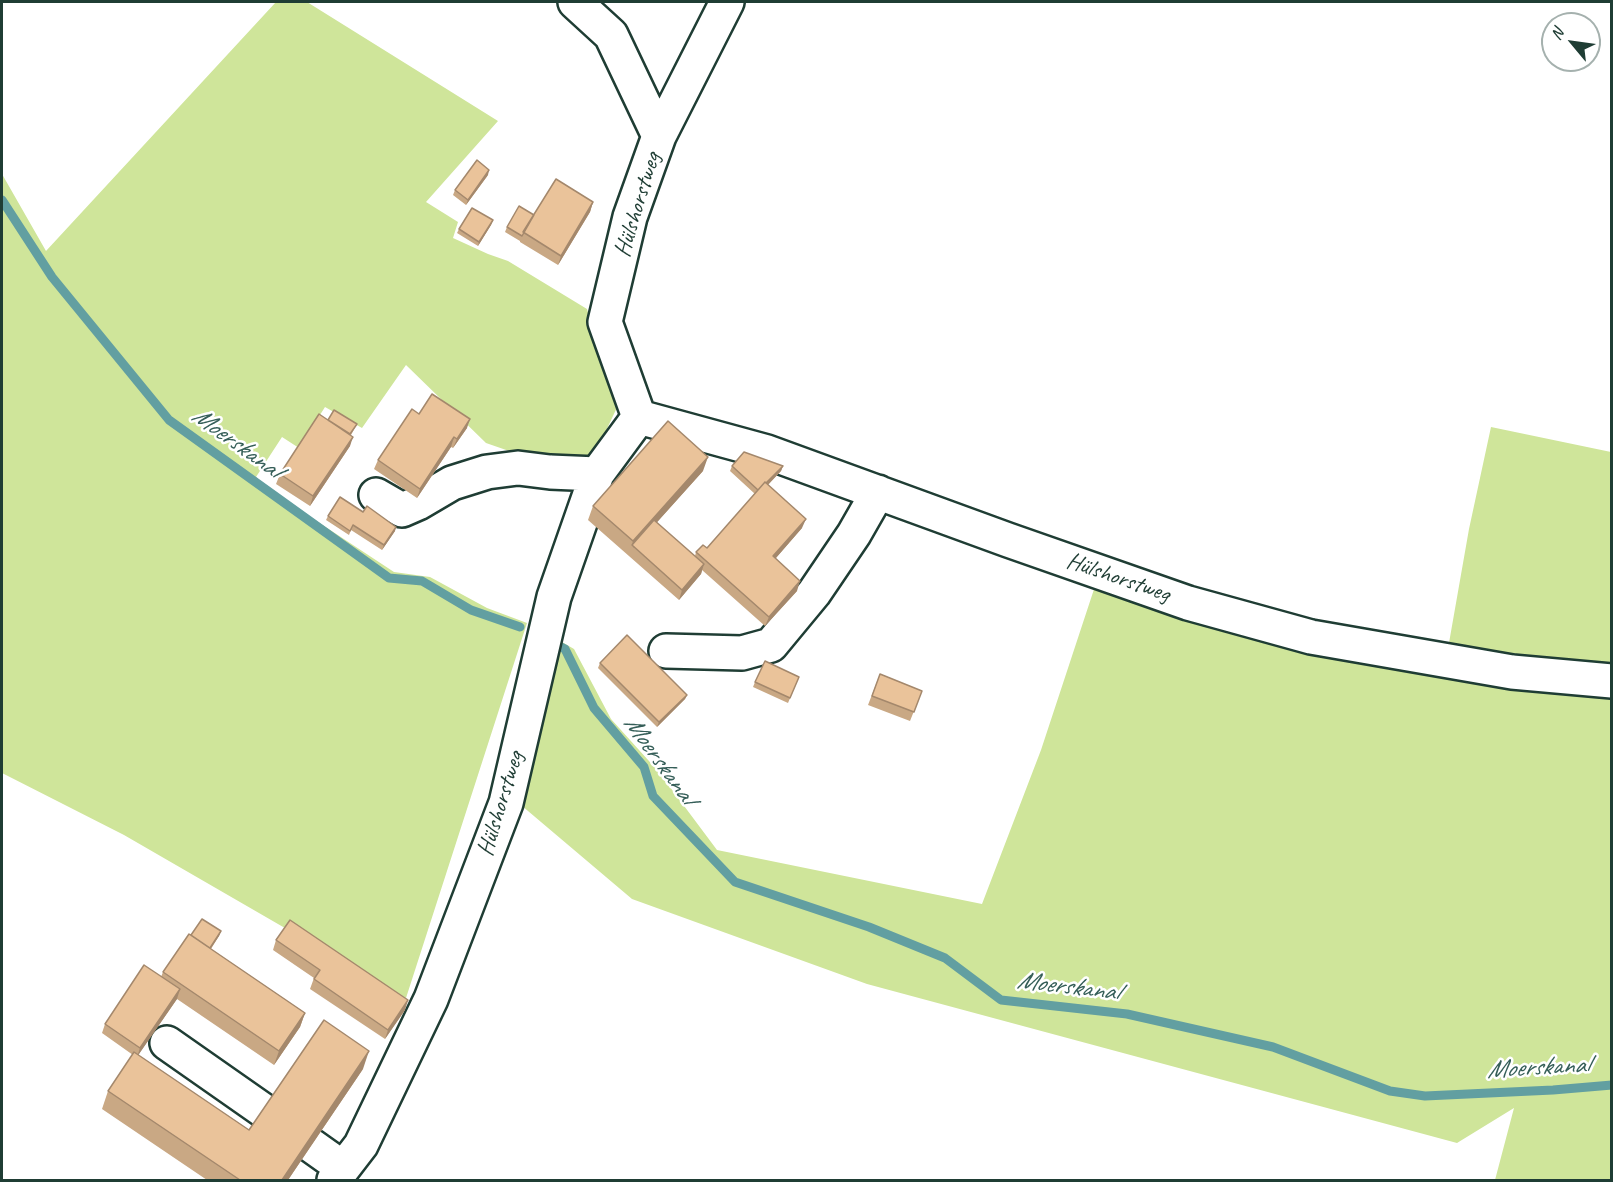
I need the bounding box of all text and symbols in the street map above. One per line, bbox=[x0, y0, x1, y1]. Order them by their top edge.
north arrow bbox=[1541, 12, 1601, 72]
text: N bbox=[1546, 25, 1568, 43]
street label: Hülshorstweg bbox=[609, 149, 667, 261]
water label: Moerskanal bbox=[185, 400, 287, 486]
street label: Hülshorstweg bbox=[1062, 547, 1174, 609]
water label: Moerskanal bbox=[616, 709, 702, 811]
street label: Hülshorstweg bbox=[472, 748, 530, 860]
water label: Moerskanal bbox=[1015, 965, 1121, 1009]
water label: Moerskanal bbox=[1486, 1050, 1590, 1086]

